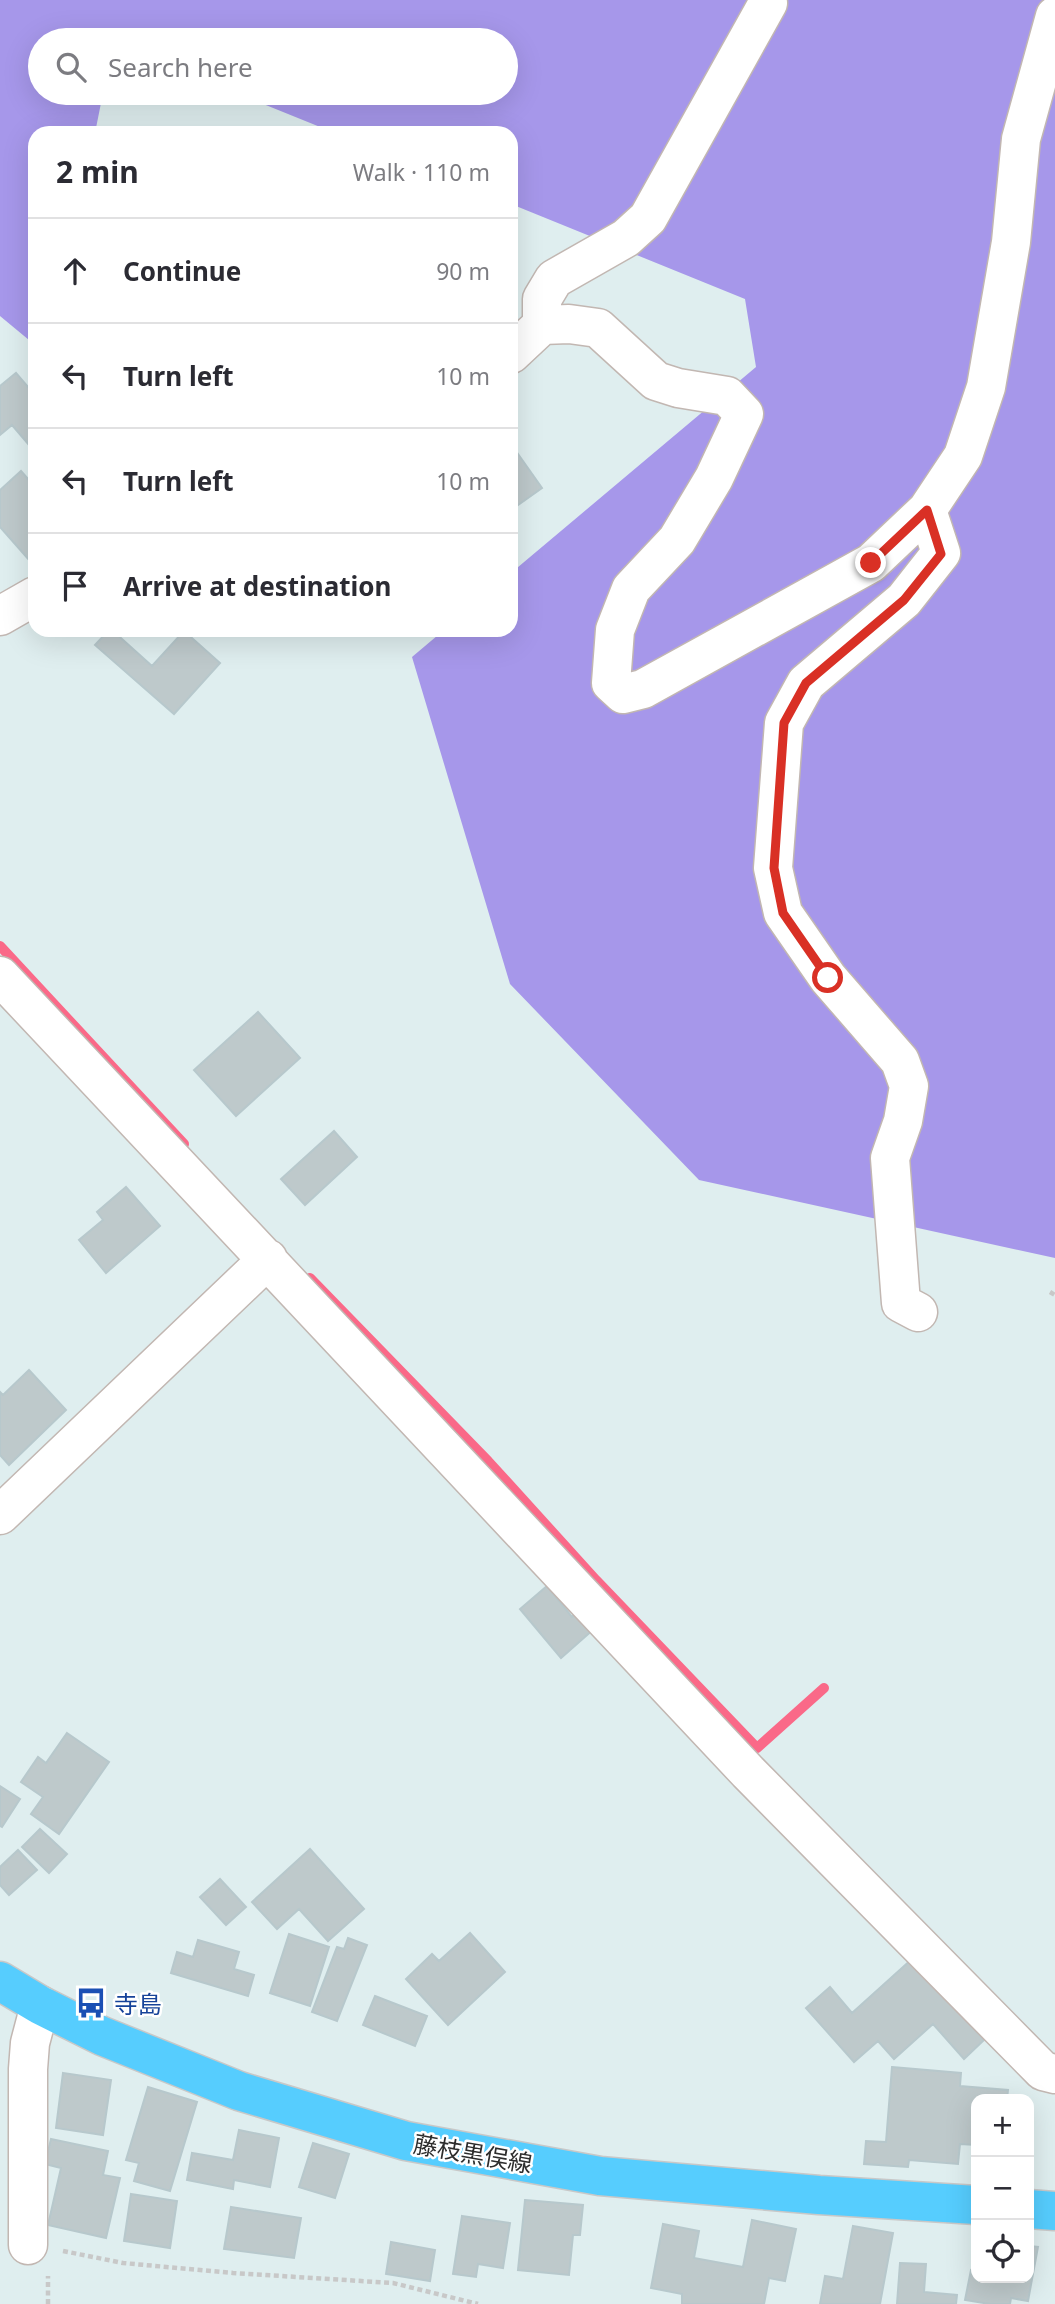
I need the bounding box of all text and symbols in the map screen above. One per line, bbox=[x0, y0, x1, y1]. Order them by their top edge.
search box bbox=[28, 28, 518, 105]
icon: search bbox=[52, 48, 90, 86]
text: Search here bbox=[108, 49, 253, 85]
text: 2 min bbox=[56, 151, 139, 192]
text: Walk · 110 m bbox=[353, 156, 490, 188]
icon: ahead bbox=[56, 252, 94, 290]
text: Continue bbox=[123, 253, 241, 289]
text: 90 m bbox=[436, 255, 490, 287]
icon: left bbox=[56, 357, 94, 395]
text: Turn left bbox=[123, 358, 234, 394]
text: 10 m bbox=[436, 360, 490, 392]
icon: left bbox=[56, 462, 94, 500]
text: Turn left bbox=[123, 463, 234, 499]
text: 10 m bbox=[436, 465, 490, 497]
route end bbox=[855, 547, 886, 578]
icon: arrive bbox=[56, 567, 94, 605]
text: Arrive at destination bbox=[123, 568, 392, 604]
route start bbox=[812, 962, 843, 993]
bus stop icon: 寺島 bbox=[74, 1986, 108, 2020]
place label: 寺島 bbox=[114, 1987, 162, 2020]
map controls bbox=[971, 2094, 1034, 2283]
button: + bbox=[971, 2094, 1034, 2157]
street label: 藤枝黒俣線 bbox=[411, 2126, 535, 2180]
button: − bbox=[971, 2157, 1034, 2220]
button: locate bbox=[971, 2220, 1034, 2283]

